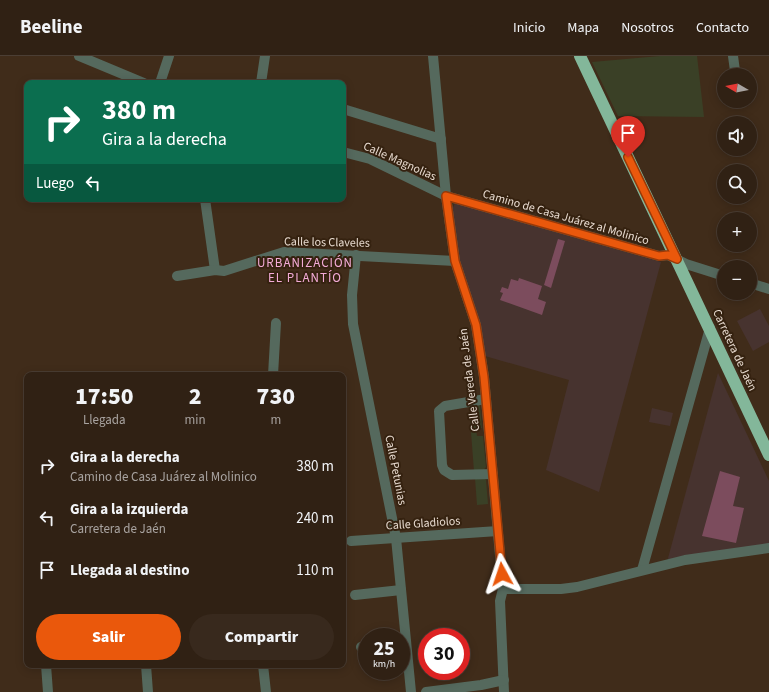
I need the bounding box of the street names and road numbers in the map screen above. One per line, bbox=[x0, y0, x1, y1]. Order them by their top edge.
street label: Calle Magnolias bbox=[361, 138, 439, 185]
street label: Camino de Casa Juárez al Molinico bbox=[481, 186, 651, 249]
street label: Calle los Claveles bbox=[284, 233, 370, 252]
street label: Carretera de Jaén bbox=[708, 307, 761, 394]
street label: Calle Vereda de Jaén bbox=[455, 327, 484, 432]
street label: Calle Petunias bbox=[380, 434, 411, 507]
street label: Calle Gladiolos bbox=[385, 512, 461, 535]

